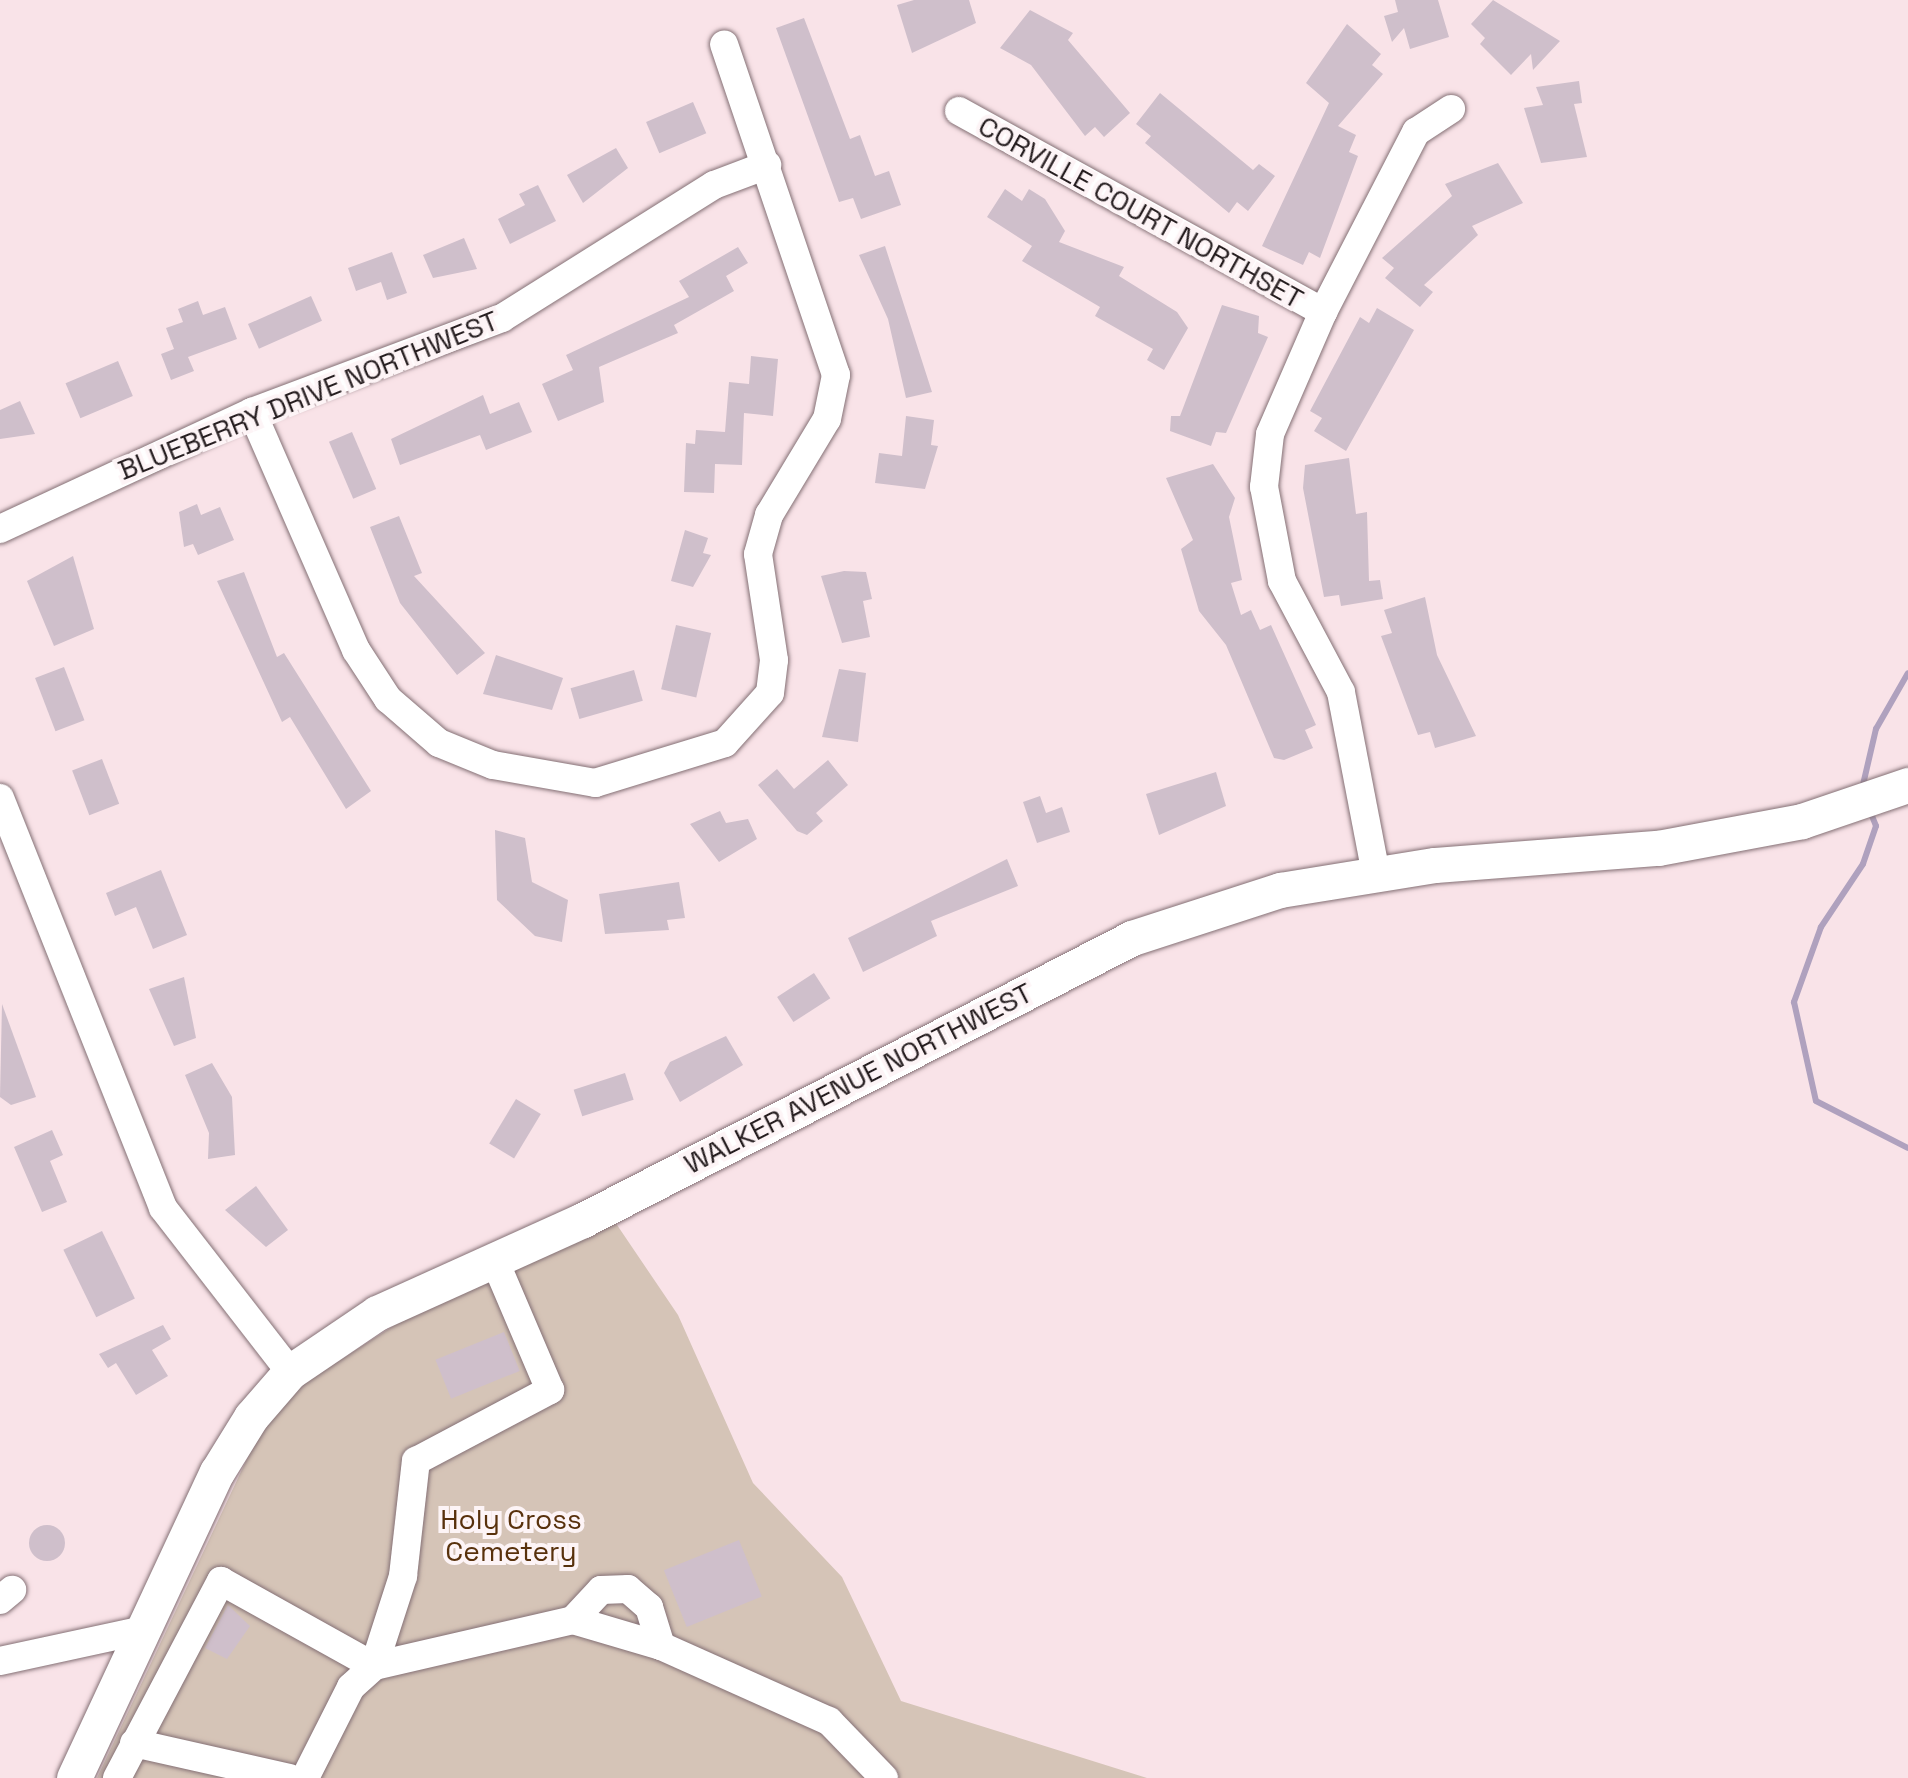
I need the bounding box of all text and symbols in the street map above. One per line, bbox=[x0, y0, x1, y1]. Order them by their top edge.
street label: CORVILLE COURT NORTHSET bbox=[972, 108, 1310, 316]
street label: BLUEBERRY DRIVE NORTHWEST bbox=[113, 303, 503, 487]
street label: WALKER AVENUE NORTHWEST bbox=[678, 975, 1038, 1181]
park label: Holy Cross Cemetery bbox=[440, 1502, 582, 1568]

